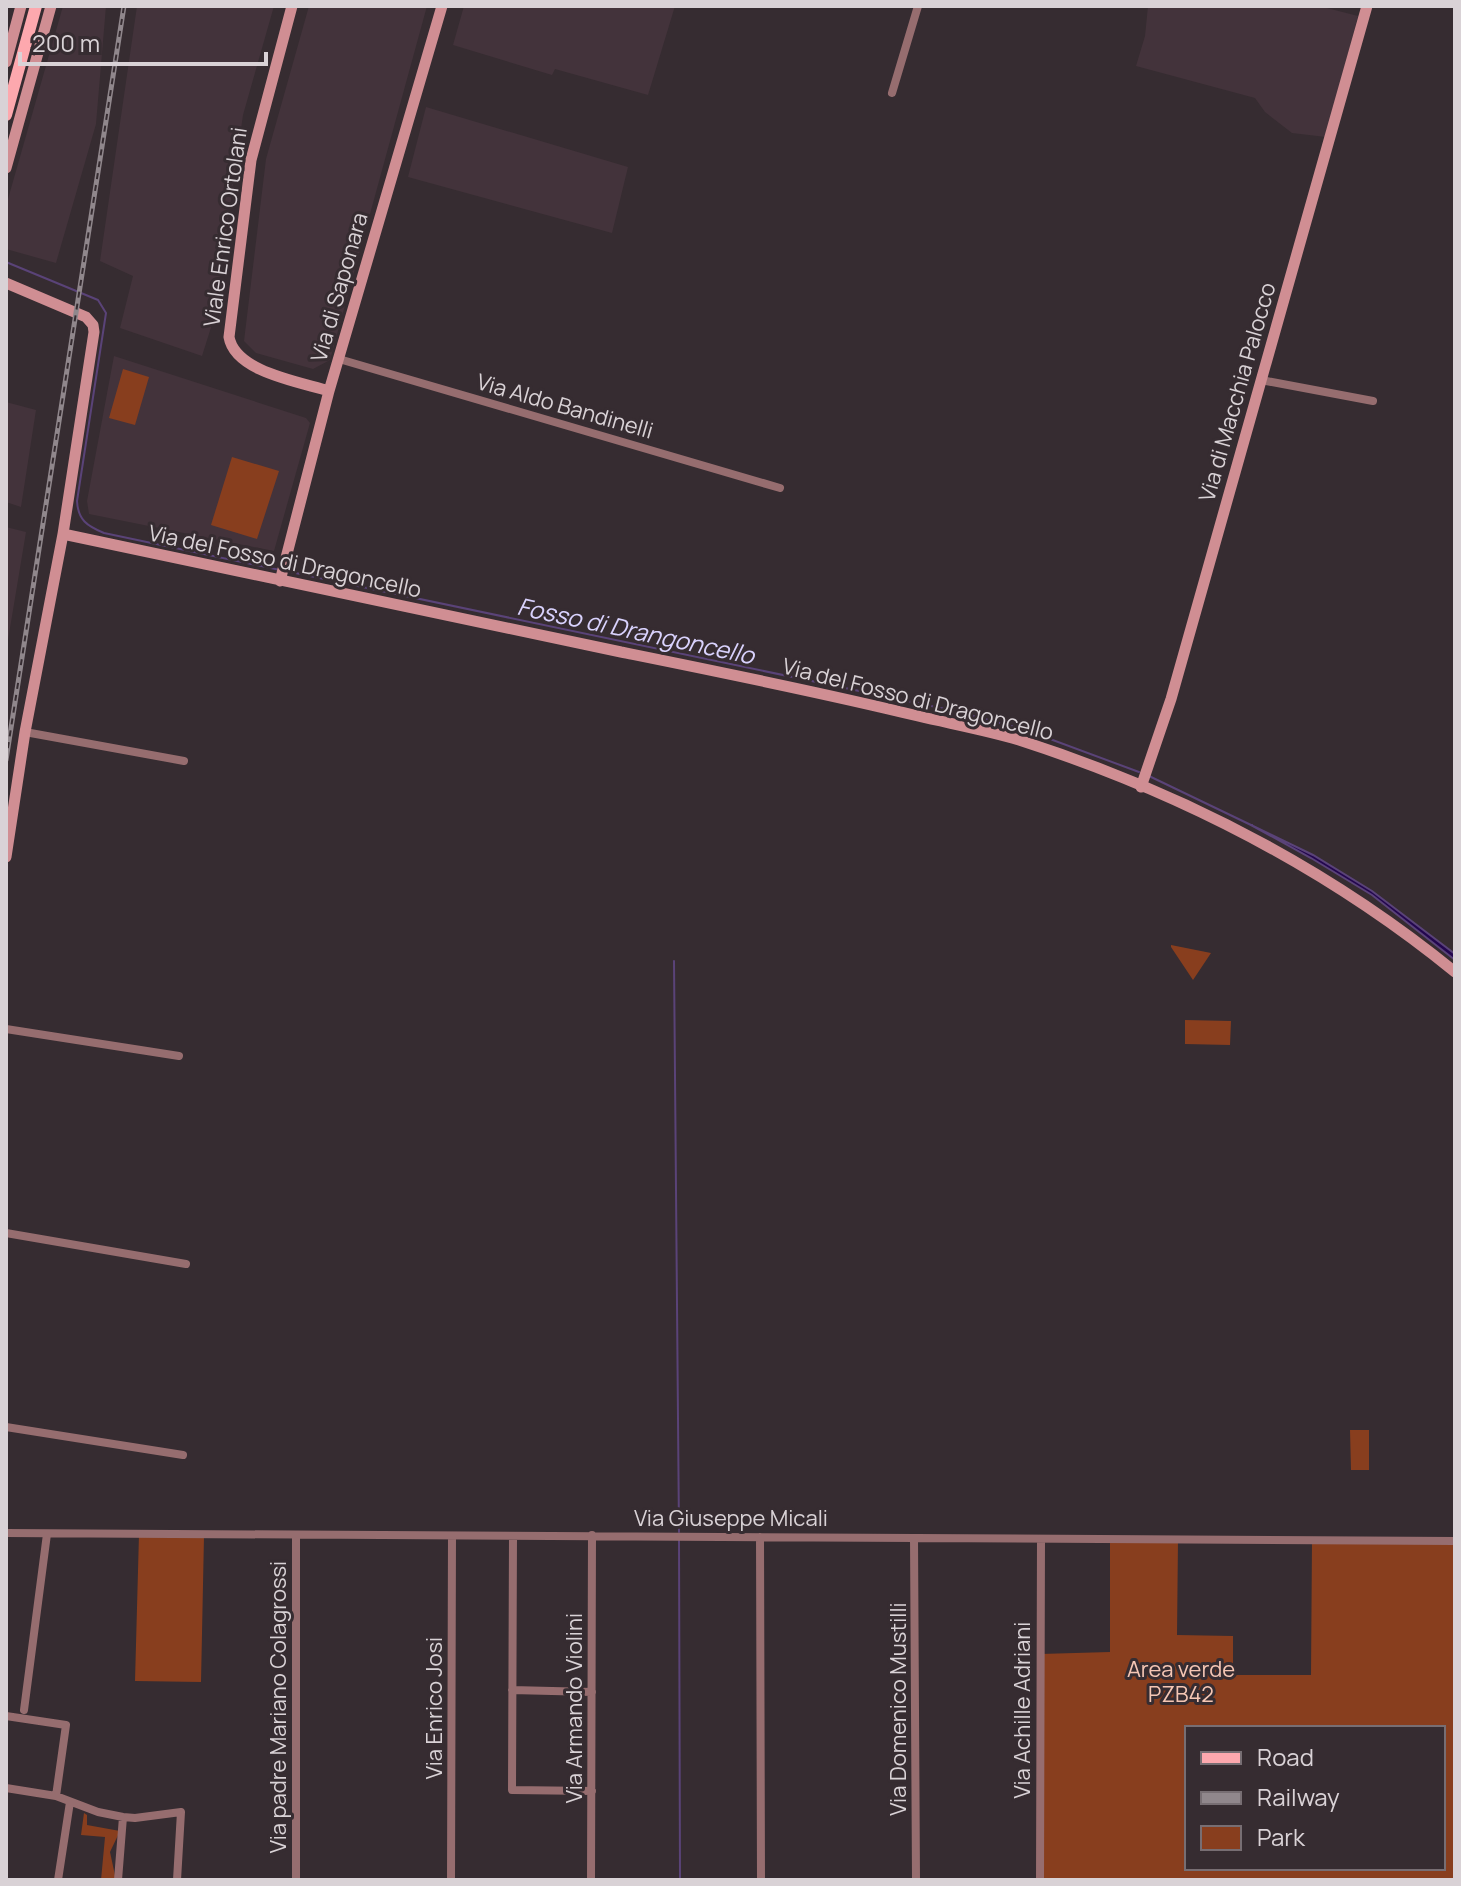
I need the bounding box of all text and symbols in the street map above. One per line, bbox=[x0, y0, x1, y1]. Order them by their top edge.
scale bar bbox=[20, 16, 266, 66]
text: 200 m bbox=[32, 26, 100, 59]
street label: Viale Enrico Ortolani bbox=[196, 125, 254, 329]
street label: Via di Saponara bbox=[303, 209, 375, 365]
street label: Via di Macchia Palocco bbox=[1191, 279, 1283, 505]
street label: Via Aldo Bandinelli bbox=[473, 366, 657, 446]
street label: Via del Fosso di Dragoncello bbox=[146, 517, 424, 605]
water label: Fosso di Drangoncello bbox=[514, 589, 759, 672]
street label: Via del Fosso di Dragoncello bbox=[779, 651, 1057, 747]
street label: Via Giuseppe Micali bbox=[634, 1503, 828, 1533]
street label: Via padre Mariano Colagrossi bbox=[263, 1561, 293, 1853]
street label: Via Domenico Mustilli bbox=[883, 1602, 913, 1816]
street label: Via Armando Violini bbox=[559, 1613, 589, 1803]
street label: Via Achille Adriani bbox=[1007, 1622, 1037, 1798]
street label: Via Enrico Josi bbox=[419, 1637, 449, 1779]
park label: Area verde PZB42 bbox=[1127, 1654, 1235, 1709]
legend bbox=[1185, 1726, 1445, 1870]
text: Road bbox=[1257, 1740, 1314, 1773]
text: Railway bbox=[1257, 1780, 1340, 1813]
text: Park bbox=[1257, 1820, 1306, 1853]

